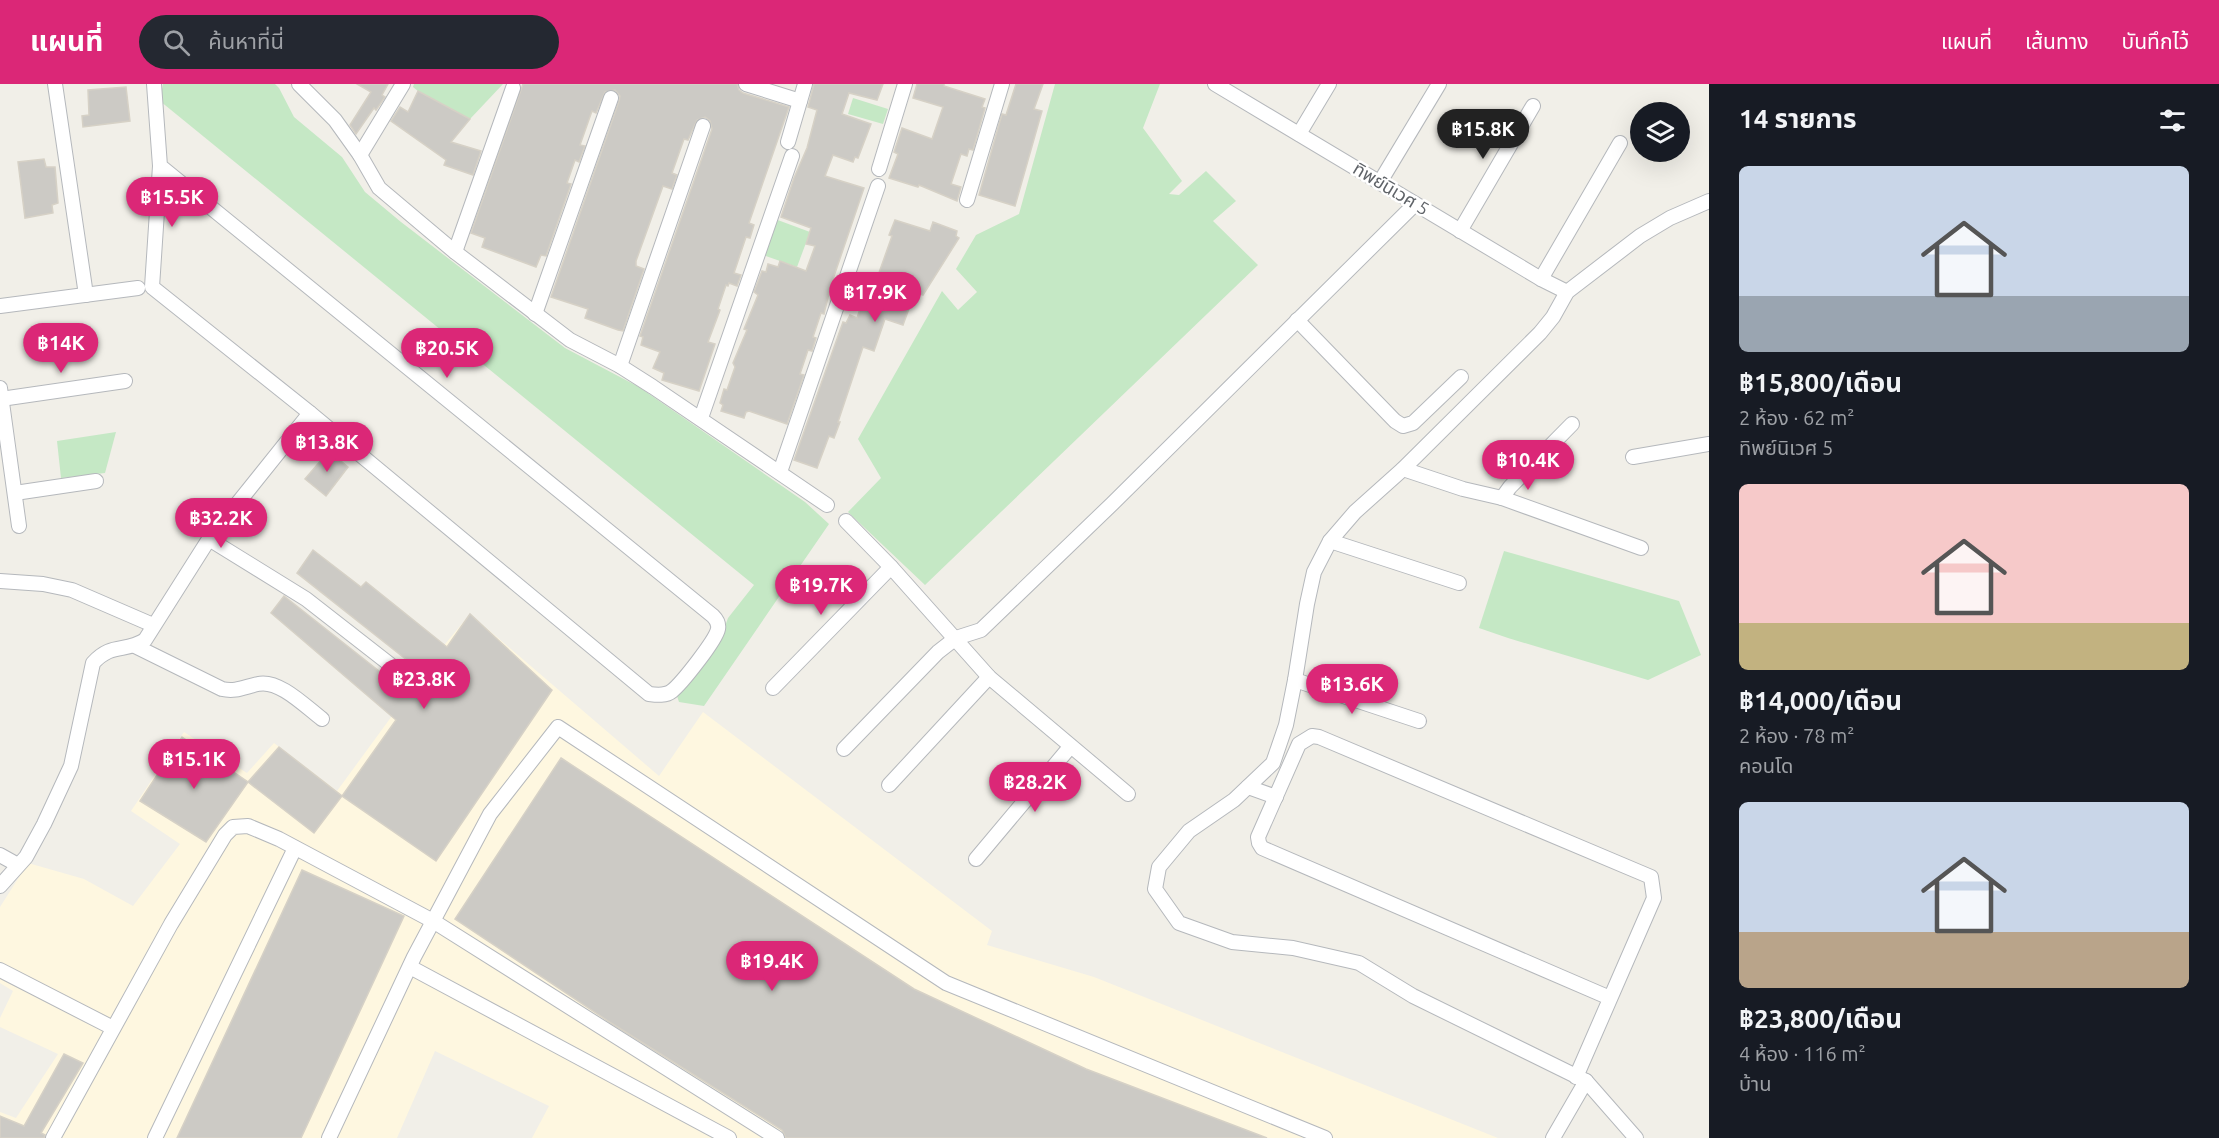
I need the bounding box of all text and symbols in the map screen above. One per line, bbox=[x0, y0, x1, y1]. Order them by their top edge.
search box bbox=[139, 15, 559, 69]
text: แผนที่ bbox=[30, 25, 103, 56]
icon: search bbox=[160, 26, 193, 59]
text: ค้นหาที่นี่ bbox=[208, 28, 284, 53]
text: แผนที่ bbox=[1941, 29, 1992, 53]
text: เส้นทาง bbox=[2025, 29, 2089, 53]
text: บันทึกไว้ bbox=[2122, 29, 2189, 53]
map controls bbox=[1630, 102, 1690, 162]
button: layers bbox=[1630, 102, 1690, 162]
text: 14 รายการ bbox=[1739, 104, 1856, 133]
icon: filters bbox=[2156, 104, 2189, 137]
pin: ฿15.8K bbox=[1434, 109, 1532, 160]
text: ฿15.8K bbox=[1451, 117, 1515, 140]
street label: ทิพย์นิเวศ 5 bbox=[1350, 158, 1433, 219]
pin: ฿15.5K bbox=[123, 177, 221, 228]
text: ฿15.5K bbox=[140, 185, 204, 208]
icon: home bbox=[1910, 205, 2018, 313]
pin: ฿17.9K bbox=[826, 272, 924, 323]
text: ฿17.9K bbox=[843, 280, 907, 303]
pin: ฿14K bbox=[25, 323, 97, 374]
pin: ฿20.5K bbox=[398, 328, 496, 379]
text: ฿14K bbox=[37, 331, 85, 354]
text: ฿20.5K bbox=[415, 336, 479, 359]
text: ฿15,800/เดือน bbox=[1739, 368, 1902, 397]
text: 2 ห้อง · 62 m² bbox=[1739, 406, 1854, 429]
pin: ฿13.8K bbox=[278, 422, 376, 473]
text: ฿13.8K bbox=[295, 430, 359, 453]
text: ทิพย์นิเวศ 5 bbox=[1739, 436, 1833, 459]
pin: ฿10.4K bbox=[1479, 440, 1577, 491]
text: ฿10.4K bbox=[1496, 448, 1560, 471]
pin: ฿32.2K bbox=[172, 498, 270, 549]
text: ฿32.2K bbox=[189, 506, 253, 529]
icon: home bbox=[1910, 523, 2018, 631]
pin: ฿19.7K bbox=[772, 565, 870, 616]
text: ฿19.7K bbox=[789, 573, 853, 596]
pin: ฿23.8K bbox=[375, 659, 473, 710]
pin: ฿13.6K bbox=[1303, 664, 1401, 715]
text: ฿23.8K bbox=[392, 667, 456, 690]
text: ฿13.6K bbox=[1320, 672, 1384, 695]
text: ฿14,000/เดือน bbox=[1739, 686, 1902, 715]
text: 2 ห้อง · 78 m² bbox=[1739, 724, 1854, 747]
pin: ฿15.1K bbox=[145, 739, 243, 790]
text: ฿15.1K bbox=[162, 747, 226, 770]
text: คอนโด bbox=[1739, 754, 1793, 777]
pin: ฿28.2K bbox=[986, 762, 1084, 813]
text: ฿28.2K bbox=[1003, 770, 1067, 793]
icon: home bbox=[1910, 841, 2018, 949]
pin: ฿19.4K bbox=[723, 941, 821, 992]
text: ฿19.4K bbox=[740, 949, 804, 972]
text: ฿23,800/เดือน bbox=[1739, 1004, 1902, 1033]
text: 4 ห้อง · 116 m² bbox=[1739, 1042, 1866, 1065]
text: บ้าน bbox=[1739, 1072, 1771, 1095]

